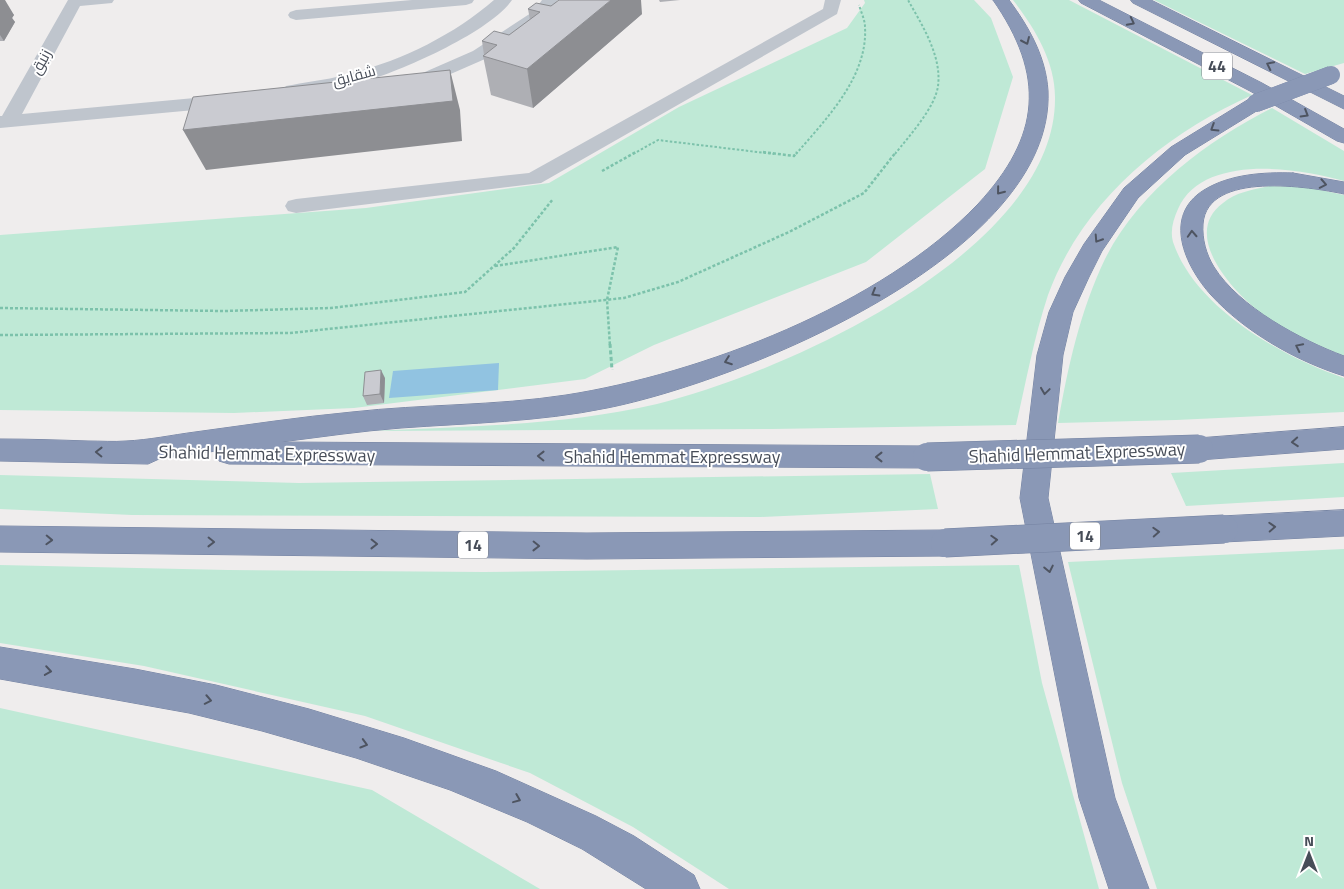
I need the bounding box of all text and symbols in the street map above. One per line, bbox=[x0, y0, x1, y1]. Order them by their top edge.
one-way arrow bbox=[1126, 15, 1135, 26]
one-way arrow bbox=[1020, 36, 1031, 45]
street label: زنبق bbox=[24, 45, 57, 79]
road number: 44 bbox=[1202, 52, 1232, 80]
street label: شقایق bbox=[330, 59, 378, 92]
one-way arrow bbox=[1266, 61, 1275, 71]
one-way arrow bbox=[1300, 108, 1309, 118]
one-way arrow bbox=[1210, 121, 1219, 131]
one-way arrow bbox=[1319, 178, 1327, 188]
one-way arrow bbox=[998, 185, 1006, 194]
one-way arrow bbox=[1186, 229, 1197, 237]
one-way arrow bbox=[1095, 234, 1104, 243]
one-way arrow bbox=[871, 286, 880, 296]
one-way arrow bbox=[1295, 343, 1304, 353]
one-way arrow bbox=[724, 355, 732, 365]
one-way arrow bbox=[1041, 387, 1051, 396]
street label: Shahid Hemmat Expressway bbox=[968, 435, 1186, 470]
one-way arrow bbox=[1291, 436, 1299, 447]
street label: Shahid Hemmat Expressway bbox=[158, 438, 376, 469]
street label: Shahid Hemmat Expressway bbox=[564, 443, 781, 470]
one-way arrow bbox=[94, 447, 102, 457]
one-way arrow bbox=[537, 451, 544, 461]
one-way arrow bbox=[874, 452, 882, 462]
one-way arrow bbox=[1269, 521, 1277, 532]
road number: 14 bbox=[1070, 522, 1100, 550]
one-way arrow bbox=[1153, 527, 1161, 538]
road number: 14 bbox=[458, 532, 488, 558]
one-way arrow bbox=[45, 535, 53, 546]
one-way arrow bbox=[990, 535, 998, 546]
one-way arrow bbox=[208, 537, 215, 547]
one-way arrow bbox=[370, 539, 378, 549]
one-way arrow bbox=[532, 541, 540, 551]
one-way arrow bbox=[1043, 565, 1054, 574]
one-way arrow bbox=[44, 665, 52, 675]
one-way arrow bbox=[203, 695, 212, 705]
one-way arrow bbox=[360, 738, 368, 748]
one-way arrow bbox=[512, 793, 521, 803]
north arrow bbox=[1284, 829, 1334, 879]
text: N bbox=[1304, 830, 1314, 851]

